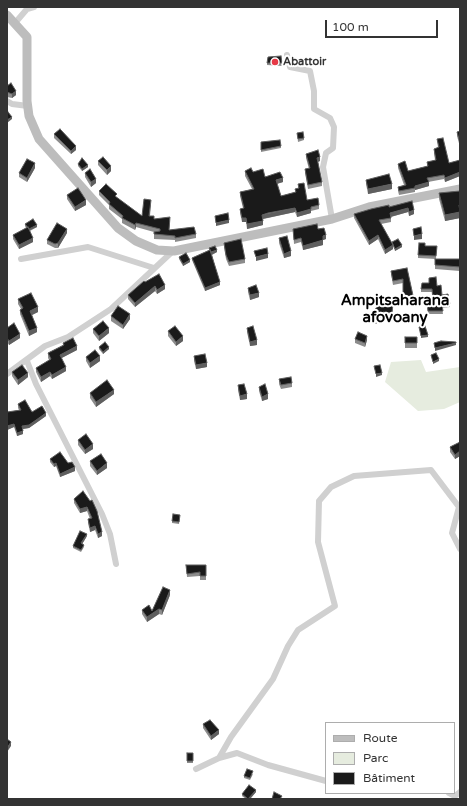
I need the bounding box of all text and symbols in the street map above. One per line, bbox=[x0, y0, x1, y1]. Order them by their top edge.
scale bar bbox=[327, 12, 440, 38]
text: 100 m bbox=[332, 20, 369, 34]
place label: Abattoir bbox=[283, 55, 326, 69]
marker: Abattoir bbox=[270, 57, 280, 67]
district label: Ampitsaharana afovoany bbox=[341, 292, 449, 327]
legend bbox=[325, 722, 455, 794]
text: Route bbox=[363, 731, 397, 745]
text: Parc bbox=[363, 751, 388, 765]
text: Bâtiment bbox=[363, 771, 415, 785]

